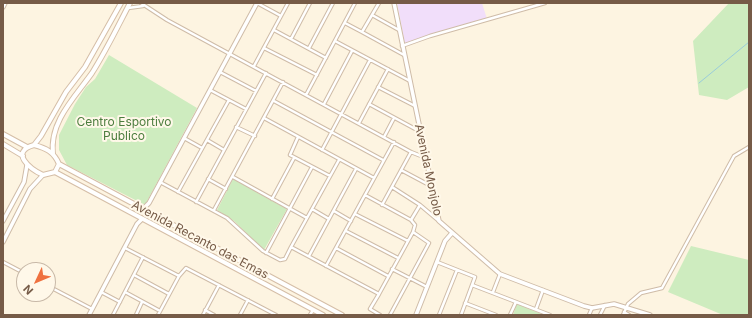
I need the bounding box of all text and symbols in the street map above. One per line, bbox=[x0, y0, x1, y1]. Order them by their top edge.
park label: Centro Esportivo Publico bbox=[77, 115, 171, 143]
street label: Avenida Monjolo bbox=[411, 123, 445, 217]
street label: Avenida Recanto das Emas bbox=[129, 198, 271, 282]
north arrow bbox=[16, 262, 56, 302]
text: N bbox=[20, 282, 36, 298]

